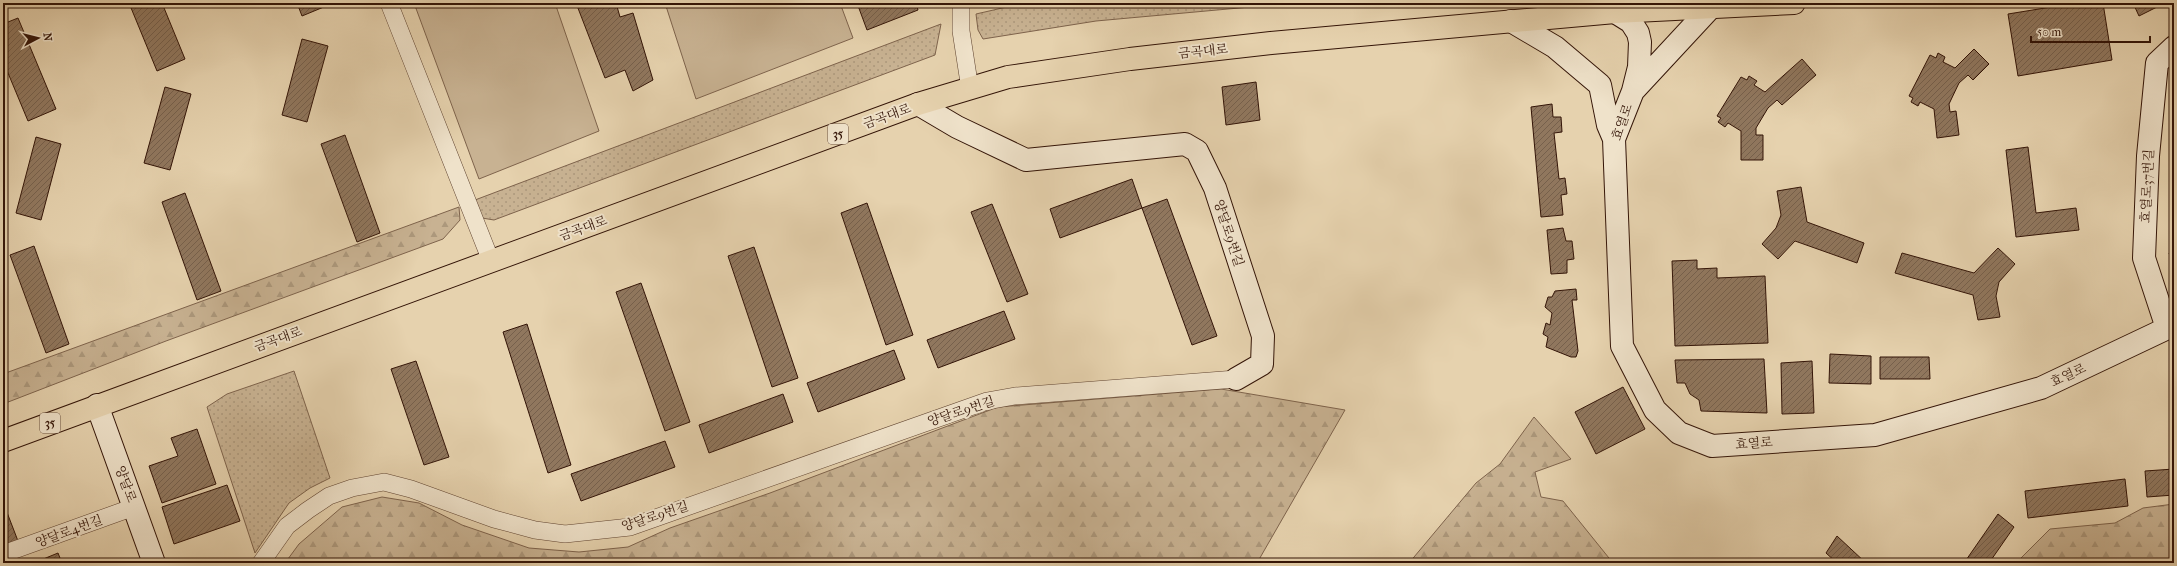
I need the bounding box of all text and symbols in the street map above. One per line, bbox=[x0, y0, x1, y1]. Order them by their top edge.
north arrow bbox=[18, 18, 58, 58]
scale bar bbox=[2031, 18, 2150, 44]
text: 50 m bbox=[2037, 25, 2061, 39]
text: N bbox=[40, 32, 54, 42]
street label: 금곡대로 bbox=[1177, 41, 1229, 61]
street label: 금곡대로 bbox=[861, 100, 914, 132]
street label: 효열로 bbox=[1609, 101, 1635, 142]
road number: 35 bbox=[828, 124, 848, 144]
street label: 효열로37번길 bbox=[2138, 148, 2156, 224]
street label: 양달로9번길 bbox=[1211, 198, 1247, 268]
street label: 금곡대로 bbox=[557, 212, 610, 244]
street label: 금곡대로 bbox=[252, 323, 305, 355]
street label: 효열로 bbox=[2048, 360, 2089, 390]
street label: 양달로9번길 bbox=[926, 393, 996, 429]
road number: 35 bbox=[40, 413, 60, 433]
street label: 효열로 bbox=[1735, 434, 1774, 452]
street label: 양달로 bbox=[113, 464, 140, 505]
street label: 양달로9번길 bbox=[620, 498, 690, 534]
street label: 양달로4번길 bbox=[33, 512, 105, 550]

